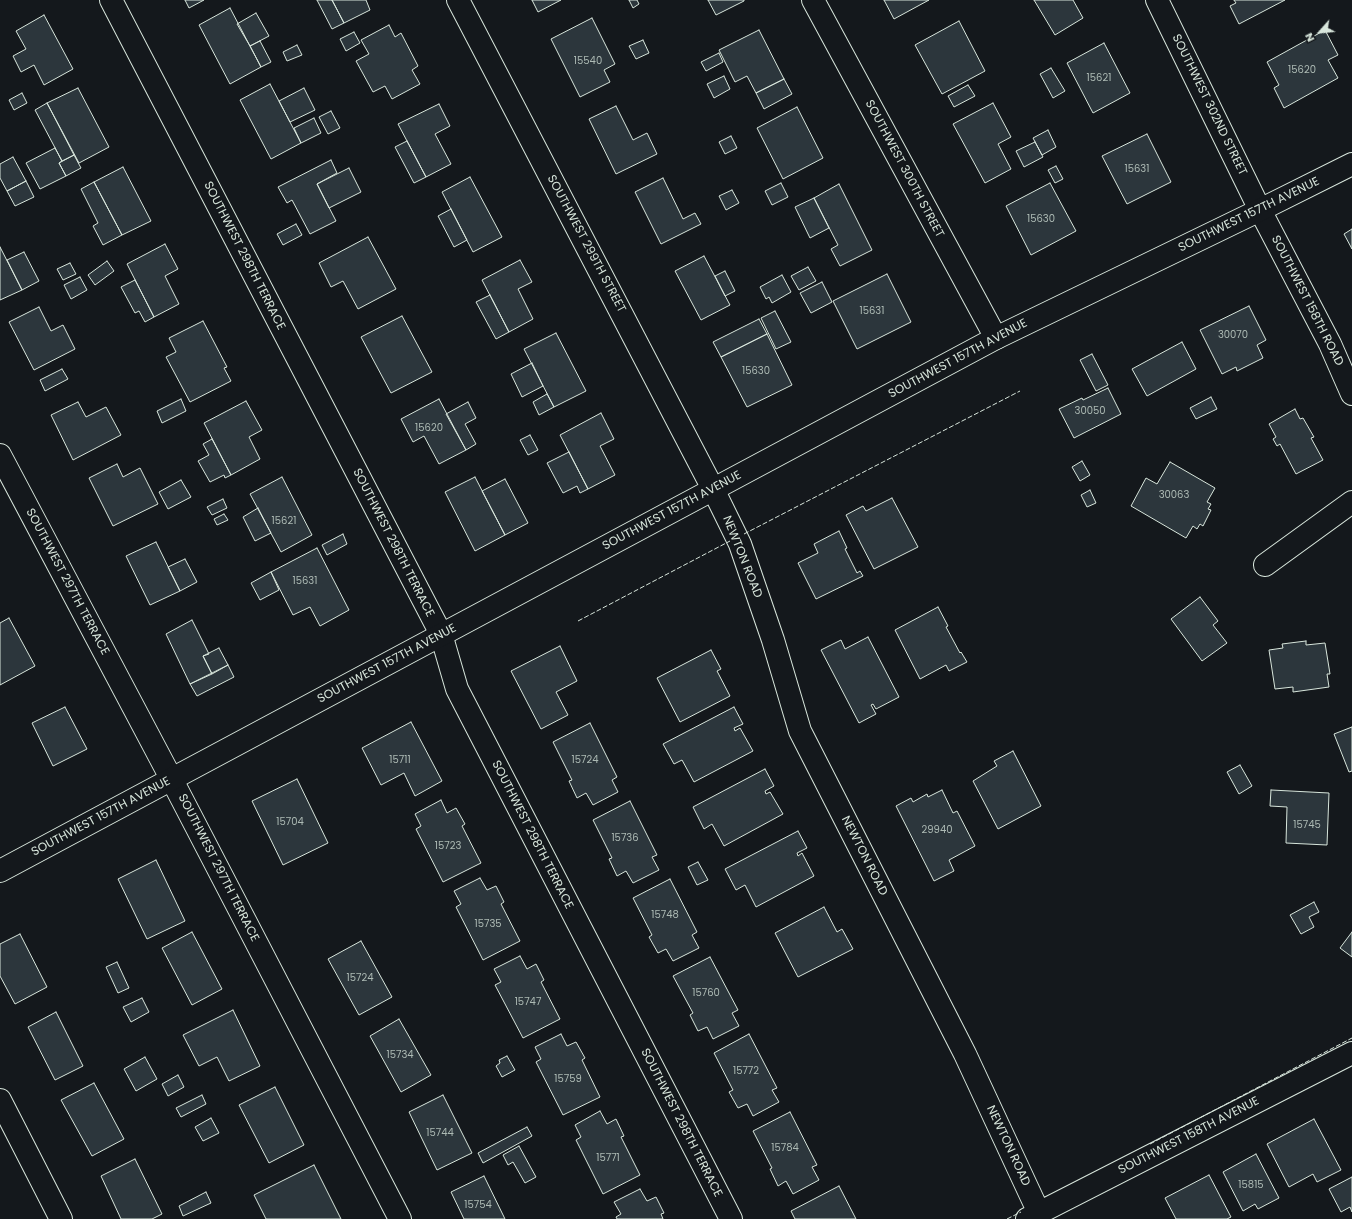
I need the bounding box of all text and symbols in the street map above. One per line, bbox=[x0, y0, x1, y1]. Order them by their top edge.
north arrow bbox=[1300, 12, 1340, 52]
text: N bbox=[1300, 30, 1318, 45]
street label: SOUTHWEST 302ND STREET bbox=[1169, 32, 1249, 178]
house number: 15540 bbox=[574, 55, 602, 67]
house number: 15620 bbox=[1288, 64, 1316, 76]
house number: 15621 bbox=[1087, 72, 1111, 84]
street label: SOUTHWEST 300TH STREET bbox=[862, 98, 946, 240]
house number: 15631 bbox=[1125, 163, 1149, 175]
street label: SOUTHWEST 299TH STREET bbox=[544, 173, 628, 315]
street label: SOUTHWEST 157TH AVENUE bbox=[1176, 175, 1322, 255]
street label: SOUTHWEST 298TH TERRACE bbox=[200, 179, 288, 333]
house number: 15630 bbox=[1027, 213, 1055, 225]
street label: SOUTHWEST 158TH ROAD bbox=[1268, 233, 1346, 369]
house number: 15631 bbox=[860, 305, 884, 317]
street label: SOUTHWEST 157TH AVENUE bbox=[886, 316, 1030, 402]
house number: 30070 bbox=[1218, 329, 1248, 341]
house number: 15630 bbox=[742, 365, 770, 377]
house number: 30050 bbox=[1074, 405, 1106, 417]
house number: 15620 bbox=[415, 422, 443, 434]
street label: SOUTHWEST 298TH TERRACE bbox=[349, 466, 437, 620]
street label: SOUTHWEST 157TH AVENUE bbox=[600, 468, 744, 554]
house number: 30063 bbox=[1159, 489, 1189, 501]
street label: SOUTHWEST 297TH TERRACE bbox=[22, 506, 112, 658]
street label: NEWTON ROAD bbox=[719, 514, 765, 600]
house number: 15621 bbox=[272, 515, 296, 527]
house number: 15631 bbox=[293, 575, 317, 587]
street label: SOUTHWEST 157TH AVENUE bbox=[315, 621, 459, 707]
house number: 15711 bbox=[389, 754, 411, 766]
house number: 15724 bbox=[572, 754, 598, 766]
street label: SOUTHWEST 298TH TERRACE bbox=[488, 758, 576, 912]
street label: SOUTHWEST 157TH AVENUE bbox=[29, 774, 173, 860]
street label: SOUTHWEST 297TH TERRACE bbox=[174, 792, 262, 944]
street label: NEWTON ROAD bbox=[838, 814, 890, 898]
house number: 15704 bbox=[276, 816, 304, 828]
house number: 15745 bbox=[1293, 819, 1321, 831]
house number: 29940 bbox=[922, 824, 952, 836]
house number: 15736 bbox=[611, 832, 639, 844]
house number: 15723 bbox=[435, 840, 461, 852]
house number: 15748 bbox=[651, 909, 679, 921]
house number: 15735 bbox=[474, 918, 502, 930]
house number: 15724 bbox=[347, 972, 373, 984]
house number: 15760 bbox=[692, 987, 720, 999]
house number: 15747 bbox=[515, 996, 541, 1008]
street label: SOUTHWEST 298TH TERRACE bbox=[637, 1046, 725, 1200]
house number: 15734 bbox=[386, 1049, 414, 1061]
house number: 15772 bbox=[733, 1065, 759, 1077]
house number: 15759 bbox=[554, 1073, 582, 1085]
street label: SOUTHWEST 158TH AVENUE bbox=[1116, 1094, 1262, 1178]
street label: NEWTON ROAD bbox=[983, 1103, 1033, 1189]
house number: 15744 bbox=[426, 1127, 454, 1139]
house number: 15784 bbox=[771, 1142, 799, 1154]
house number: 15771 bbox=[596, 1152, 620, 1164]
house number: 15815 bbox=[1238, 1179, 1264, 1191]
house number: 15754 bbox=[464, 1199, 492, 1211]

